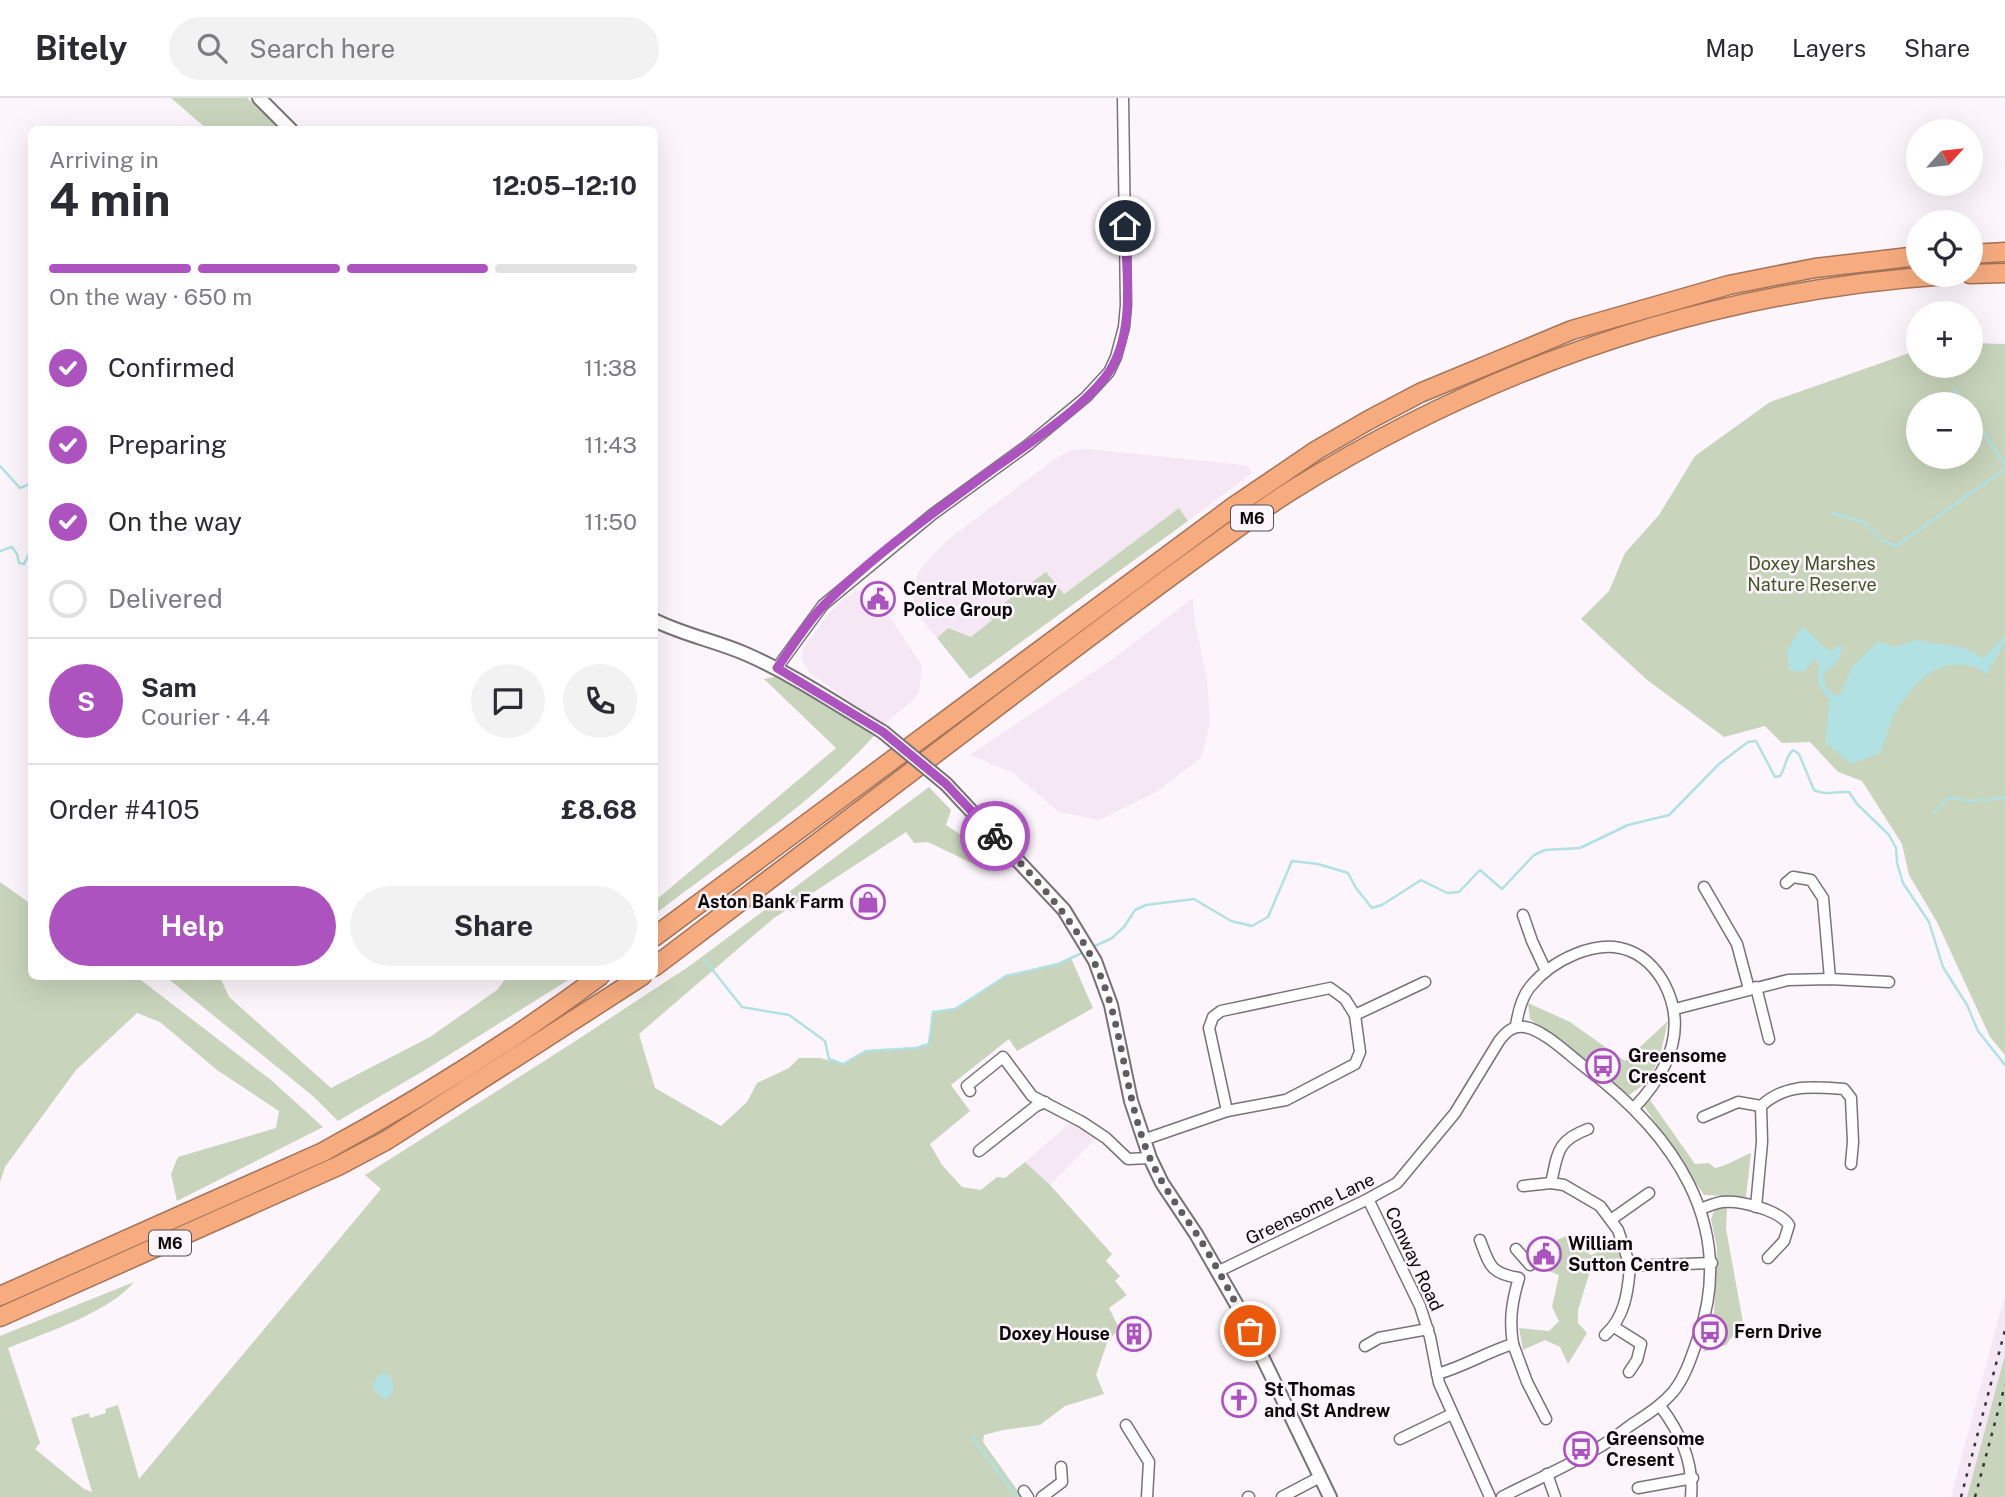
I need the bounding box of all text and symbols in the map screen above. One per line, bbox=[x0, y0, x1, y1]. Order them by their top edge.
search box bbox=[169, 17, 659, 80]
text: Bitely bbox=[35, 29, 127, 67]
icon: search bbox=[193, 29, 231, 67]
text: Search here bbox=[249, 33, 395, 64]
text: Map bbox=[1705, 34, 1754, 62]
text: Layers bbox=[1792, 34, 1866, 62]
text: Share bbox=[1904, 34, 1970, 62]
north arrow bbox=[1906, 119, 1983, 196]
map controls bbox=[1906, 119, 1983, 469]
text: Arriving in bbox=[49, 146, 159, 173]
text: 12:05–12:10 bbox=[492, 170, 637, 201]
text: 4 min bbox=[49, 172, 170, 226]
pin bbox=[1095, 196, 1155, 256]
icon: home bbox=[1106, 207, 1144, 245]
button: locate bbox=[1906, 210, 1983, 287]
text: On the way · 650 m bbox=[49, 283, 252, 310]
button: + bbox=[1906, 301, 1983, 378]
icon: check bbox=[49, 349, 87, 387]
text: Confirmed bbox=[108, 352, 235, 383]
text: 11:38 bbox=[584, 354, 637, 381]
button: − bbox=[1906, 392, 1983, 469]
icon: check bbox=[49, 426, 87, 464]
text: Preparing bbox=[108, 429, 227, 460]
text: 11:43 bbox=[584, 431, 637, 458]
icon: check bbox=[49, 503, 87, 541]
text: On the way bbox=[108, 506, 242, 537]
road number: M6 bbox=[1231, 506, 1273, 530]
text: 11:50 bbox=[584, 508, 637, 535]
park label: Doxey Marshes Nature Reserve bbox=[1747, 553, 1877, 595]
place label: Central Motorway Police Group bbox=[903, 578, 1057, 620]
public building icon: Central Motorway Police Group bbox=[859, 580, 897, 618]
text: Delivered bbox=[108, 583, 223, 614]
button: chat bbox=[471, 664, 545, 738]
button: phone bbox=[563, 664, 637, 738]
text: Sam bbox=[141, 672, 197, 703]
text: S bbox=[77, 686, 95, 717]
text: Courier · 4.4 bbox=[141, 703, 270, 730]
text: Order #4105 bbox=[49, 794, 200, 825]
text: £8.68 bbox=[561, 794, 637, 825]
courier bbox=[960, 801, 1030, 871]
icon: bike bbox=[976, 817, 1014, 855]
shop icon: Aston Bank Farm bbox=[849, 883, 887, 921]
button: Help bbox=[49, 886, 336, 966]
button: Share bbox=[350, 886, 637, 966]
place label: Aston Bank Farm bbox=[697, 891, 844, 912]
place label: Greensome Crescent bbox=[1628, 1045, 1727, 1087]
bus stop icon: Greensome Crescent bbox=[1584, 1047, 1622, 1085]
street label: Greensome Lane bbox=[1242, 1168, 1378, 1249]
street label: Conway Road bbox=[1381, 1203, 1448, 1314]
road number: M6 bbox=[149, 1231, 191, 1256]
place label: William Sutton Centre bbox=[1568, 1233, 1689, 1275]
public building icon: William Sutton Centre bbox=[1525, 1235, 1563, 1273]
pin bbox=[1220, 1301, 1280, 1361]
icon: bag bbox=[1231, 1312, 1269, 1350]
bus stop icon: Fern Drive bbox=[1691, 1313, 1729, 1351]
building icon: Doxey House bbox=[1115, 1315, 1153, 1353]
place label: Fern Drive bbox=[1734, 1321, 1822, 1342]
place label: Doxey House bbox=[999, 1323, 1110, 1344]
place label: St Thomas and St Andrew bbox=[1264, 1379, 1390, 1421]
church icon: St Thomas and St Andrew bbox=[1220, 1381, 1258, 1419]
place label: Greensome Cresent bbox=[1606, 1428, 1705, 1470]
bus stop icon: Greensome Cresent bbox=[1562, 1430, 1600, 1468]

